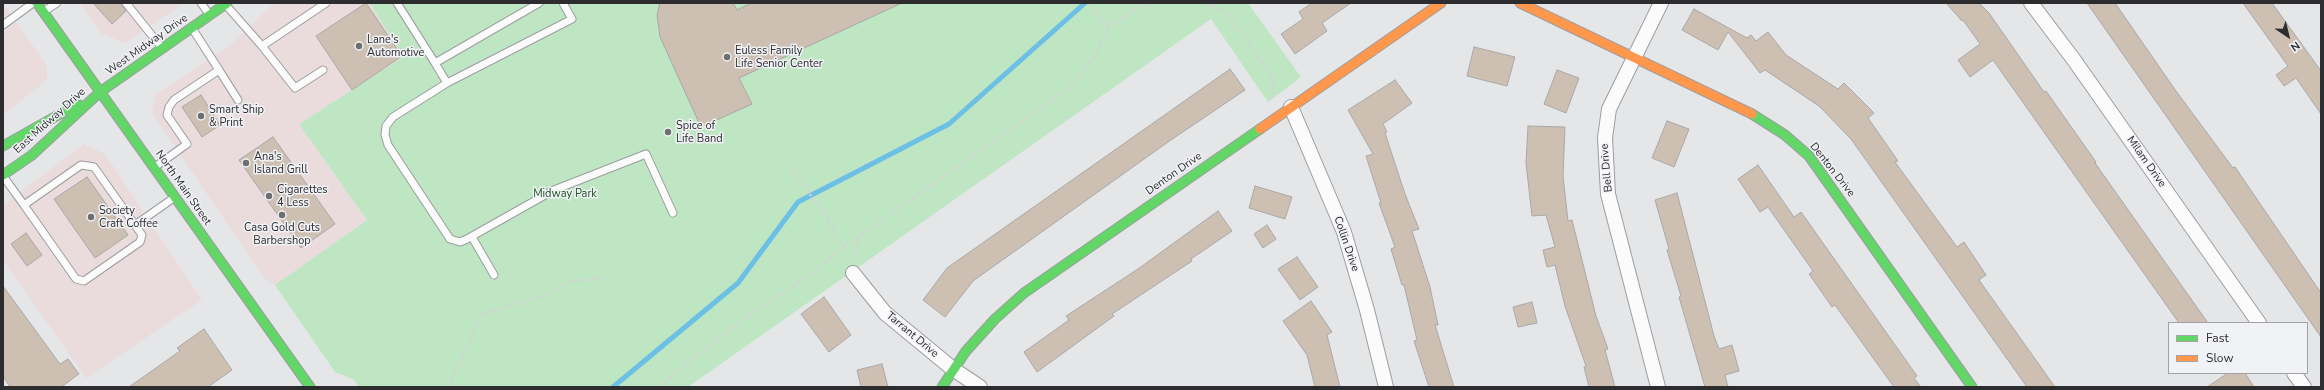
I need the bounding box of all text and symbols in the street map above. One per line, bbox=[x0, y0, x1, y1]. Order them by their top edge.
street label: West Midway Drive bbox=[103, 12, 191, 78]
north arrow bbox=[2268, 16, 2308, 56]
place label: Lane's Automotive bbox=[367, 33, 424, 59]
text: N bbox=[2288, 38, 2303, 55]
marker: Lane's Automotive bbox=[354, 41, 364, 51]
place label: Euless Family Life Senior Center bbox=[735, 44, 823, 70]
marker: Euless Family Life Senior Center bbox=[722, 52, 732, 62]
street label: East Midway Drive bbox=[11, 85, 89, 157]
place label: Smart Ship & Print bbox=[209, 103, 264, 129]
marker: Smart Ship & Print bbox=[196, 111, 206, 121]
place label: Spice of Life Band bbox=[676, 119, 723, 145]
marker: Spice of Life Band bbox=[663, 127, 673, 137]
street label: Milam Drive bbox=[2124, 134, 2168, 190]
street label: Denton Drive bbox=[1807, 140, 1857, 200]
street label: Bell Drive bbox=[1598, 143, 1616, 193]
street label: North Main Street bbox=[152, 148, 214, 228]
place label: Ana's Island Grill bbox=[254, 150, 308, 176]
street label: Denton Drive bbox=[1143, 150, 1205, 198]
marker: Ana's Island Grill bbox=[241, 158, 251, 168]
place label: Cigarettes 4 Less bbox=[277, 183, 328, 209]
park label: Midway Park bbox=[533, 187, 597, 201]
marker: Cigarettes 4 Less bbox=[264, 191, 274, 201]
place label: Society Craft Coffee bbox=[99, 204, 158, 230]
marker: Casa Gold Cuts Barbershop bbox=[277, 210, 287, 220]
marker: Society Craft Coffee bbox=[86, 212, 96, 222]
street label: Collin Drive bbox=[1330, 215, 1362, 273]
place label: Casa Gold Cuts Barbershop bbox=[244, 221, 320, 247]
street label: Tarrant Drive bbox=[883, 309, 941, 361]
legend bbox=[2168, 322, 2308, 374]
text: Fast bbox=[2206, 330, 2229, 346]
text: Slow bbox=[2206, 350, 2234, 366]

